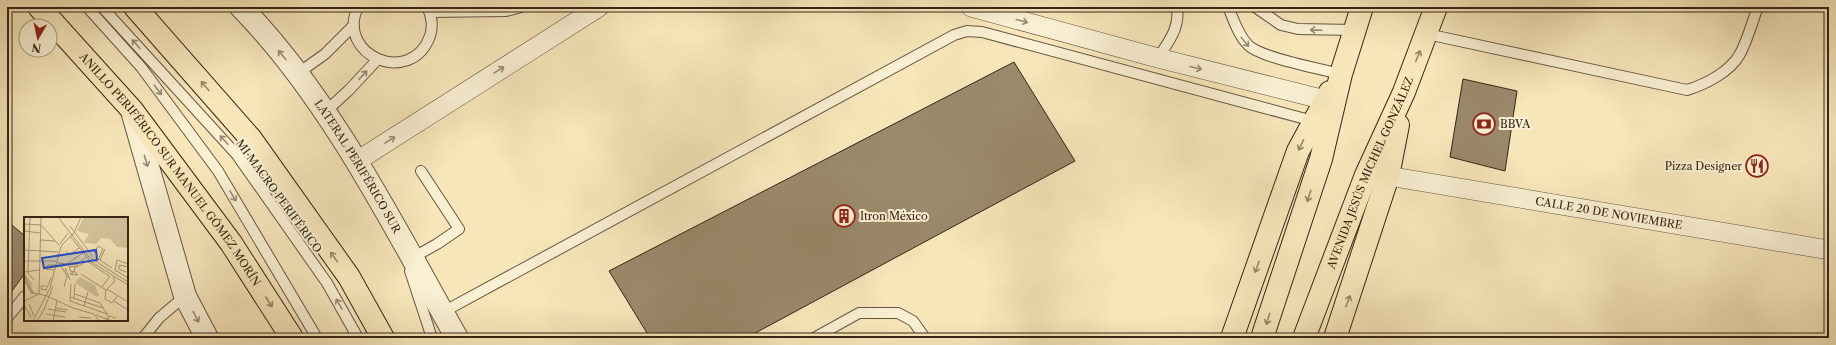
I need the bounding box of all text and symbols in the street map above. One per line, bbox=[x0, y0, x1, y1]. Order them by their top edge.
north arrow bbox=[18, 18, 58, 58]
one-way arrow bbox=[1015, 18, 1028, 25]
one-way arrow bbox=[1310, 26, 1323, 34]
one-way arrow bbox=[1241, 36, 1250, 47]
one-way arrow bbox=[132, 39, 141, 49]
text: N bbox=[30, 40, 42, 56]
street label: ANILLO PERIFÉRICO SUR MANUEL GÓMEZ MORÍN bbox=[76, 49, 264, 289]
one-way arrow bbox=[277, 50, 286, 61]
one-way arrow bbox=[1414, 50, 1422, 62]
one-way arrow bbox=[1189, 64, 1202, 72]
one-way arrow bbox=[494, 66, 505, 75]
one-way arrow bbox=[358, 70, 368, 80]
street label: AVENIDA JESÚS MICHEL GONZÁLEZ bbox=[1324, 75, 1416, 272]
one-way arrow bbox=[200, 81, 209, 92]
one-way arrow bbox=[154, 84, 162, 95]
street label: LATERAL PERIFÉRICO SUR bbox=[312, 97, 404, 236]
bank icon: BBVA bbox=[1471, 111, 1497, 137]
place label: BBVA bbox=[1500, 117, 1531, 131]
one-way arrow bbox=[220, 136, 229, 146]
street label: MI MACRO PERIFÉRICO bbox=[233, 136, 325, 256]
one-way arrow bbox=[384, 136, 395, 144]
one-way arrow bbox=[1297, 139, 1305, 151]
restaurant icon: Pizza Designer bbox=[1744, 153, 1770, 179]
one-way arrow bbox=[143, 154, 151, 167]
place label: Pizza Designer bbox=[1665, 159, 1742, 173]
one-way arrow bbox=[1305, 189, 1312, 202]
one-way arrow bbox=[230, 190, 238, 202]
street label: CALLE 20 DE NOVIEMBRE bbox=[1534, 194, 1684, 232]
building icon: Itron México bbox=[831, 203, 857, 229]
place label: Itron México bbox=[860, 209, 928, 223]
inset map bbox=[24, 217, 128, 321]
one-way arrow bbox=[330, 251, 338, 262]
one-way arrow bbox=[1253, 260, 1260, 273]
one-way arrow bbox=[1344, 296, 1352, 308]
one-way arrow bbox=[265, 297, 273, 308]
one-way arrow bbox=[334, 298, 342, 310]
one-way arrow bbox=[192, 311, 200, 323]
one-way arrow bbox=[1264, 313, 1271, 326]

